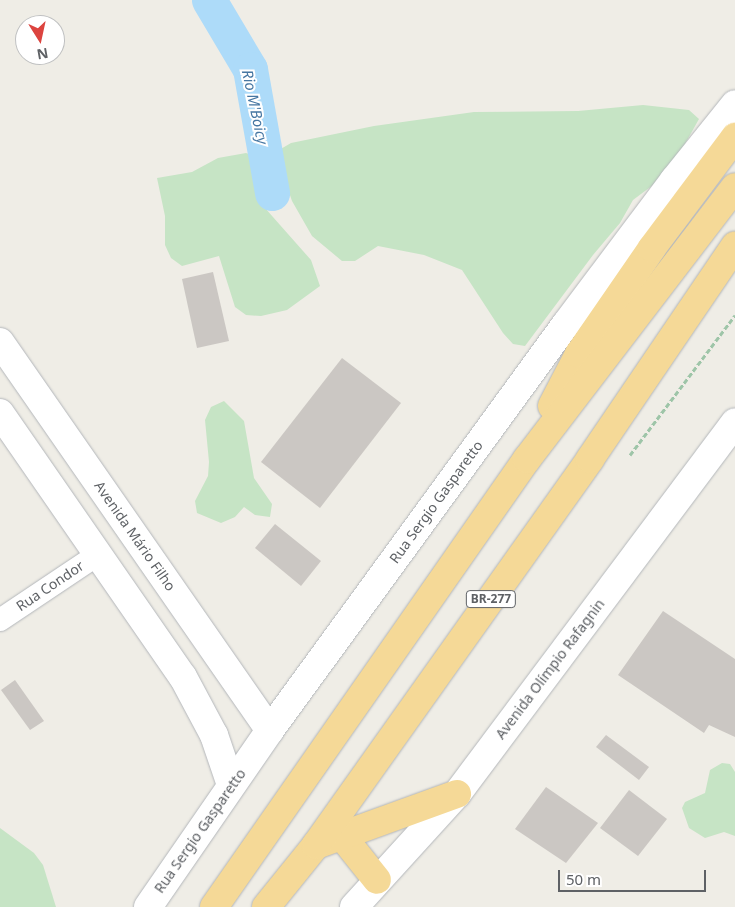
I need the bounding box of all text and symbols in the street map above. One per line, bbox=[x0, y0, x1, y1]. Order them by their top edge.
north arrow bbox=[15, 15, 65, 65]
text: N bbox=[35, 44, 50, 65]
water label: Rio M'Boicy bbox=[238, 68, 272, 146]
street label: Rua Sergio Gasparetto bbox=[386, 437, 486, 567]
street label: Avenida Mário Filho bbox=[91, 478, 179, 594]
street label: Rua Condor bbox=[13, 557, 87, 615]
road number: BR-277 bbox=[465, 590, 517, 608]
street label: Avenida Olímpio Rafagnin bbox=[492, 596, 608, 742]
street label: Rua Sergio Gasparetto bbox=[151, 766, 249, 896]
scale bar bbox=[560, 860, 708, 892]
text: 50 m bbox=[566, 869, 601, 889]

